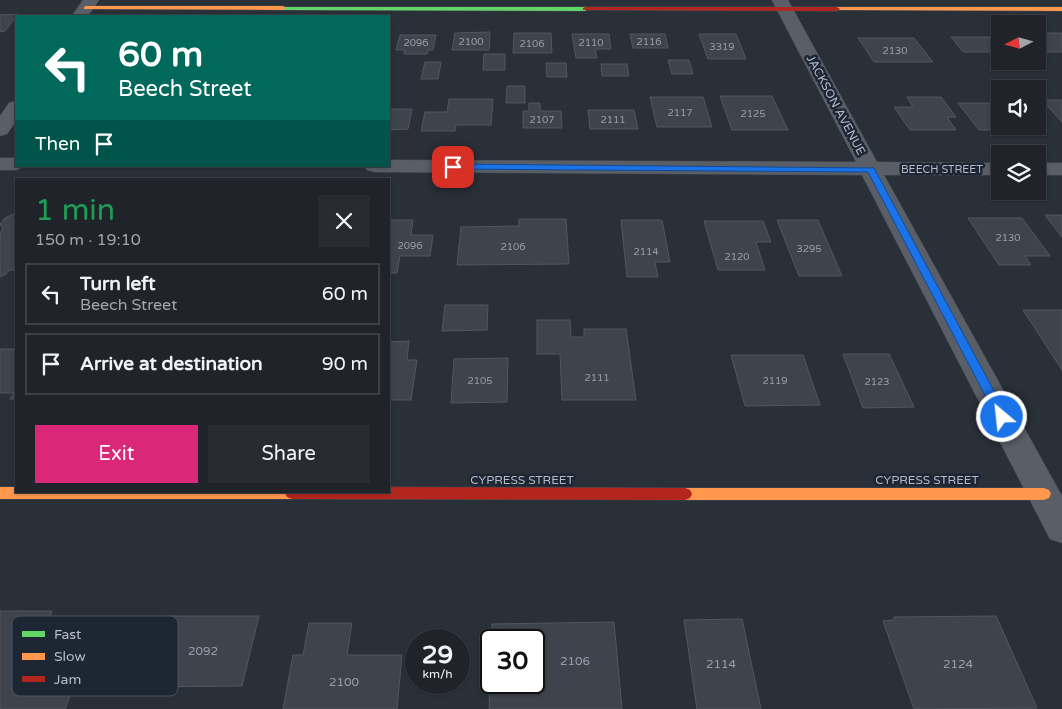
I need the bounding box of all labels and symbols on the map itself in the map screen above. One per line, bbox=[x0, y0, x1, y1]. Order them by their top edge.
north arrow bbox=[991, 15, 1046, 70]
house number: 2100 bbox=[458, 36, 484, 48]
house number: 2116 bbox=[636, 36, 662, 48]
house number: 2096 bbox=[403, 37, 429, 49]
house number: 2110 bbox=[578, 37, 604, 49]
house number: 2106 bbox=[519, 38, 545, 50]
house number: 3319 bbox=[709, 41, 735, 53]
house number: 2130 bbox=[882, 45, 908, 57]
street label: JACKSON AVENUE bbox=[804, 53, 869, 158]
house number: 2117 bbox=[667, 107, 693, 119]
house number: 2125 bbox=[740, 108, 766, 120]
house number: 2107 bbox=[529, 114, 555, 126]
house number: 2111 bbox=[600, 114, 626, 126]
pin bbox=[432, 146, 474, 188]
street label: BEECH STREET bbox=[901, 163, 983, 176]
house number: 2130 bbox=[995, 232, 1021, 244]
house number: 2096 bbox=[397, 240, 423, 252]
house number: 2106 bbox=[500, 241, 526, 253]
house number: 3295 bbox=[796, 243, 822, 255]
house number: 2114 bbox=[633, 246, 659, 258]
house number: 2120 bbox=[724, 251, 750, 263]
house number: 2111 bbox=[584, 372, 610, 384]
house number: 2105 bbox=[467, 375, 493, 387]
house number: 2119 bbox=[762, 375, 788, 387]
house number: 2123 bbox=[864, 376, 890, 388]
position arrow bbox=[975, 390, 1027, 442]
street label: CYPRESS STREET bbox=[470, 473, 574, 487]
street label: CYPRESS STREET bbox=[875, 473, 979, 487]
legend bbox=[12, 616, 178, 696]
text: Fast bbox=[54, 626, 82, 643]
speed limit sign: 30 bbox=[480, 629, 545, 694]
house number: 2092 bbox=[188, 644, 218, 658]
text: Slow bbox=[54, 648, 86, 665]
house number: 2106 bbox=[560, 654, 590, 668]
house number: 2114 bbox=[706, 657, 737, 671]
house number: 2124 bbox=[943, 657, 974, 671]
text: Jam bbox=[54, 671, 81, 688]
house number: 2100 bbox=[329, 675, 360, 689]

